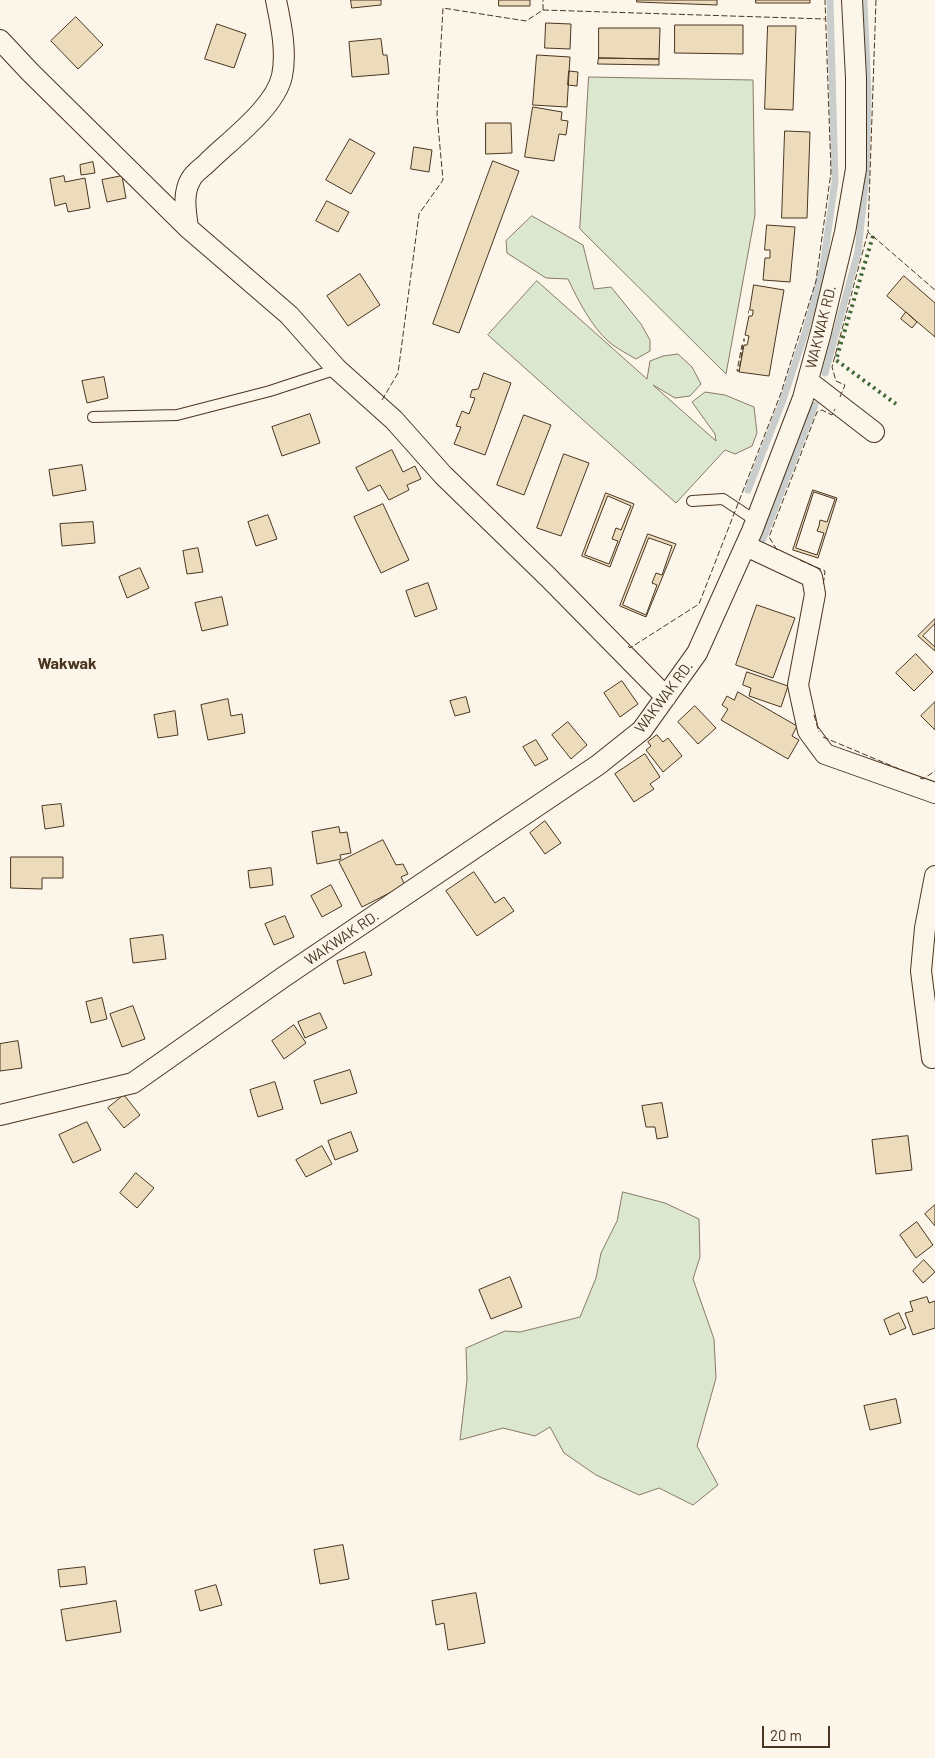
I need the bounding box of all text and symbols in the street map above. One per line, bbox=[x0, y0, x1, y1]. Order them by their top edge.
street label: WAKWAK RD. bbox=[802, 283, 840, 371]
district label: Wakwak bbox=[37, 654, 97, 674]
street label: WAKWAK RD. bbox=[631, 657, 697, 737]
street label: WAKWAK RD. bbox=[302, 907, 382, 969]
scale bar bbox=[765, 1716, 832, 1748]
text: 20 m bbox=[770, 1726, 802, 1744]

